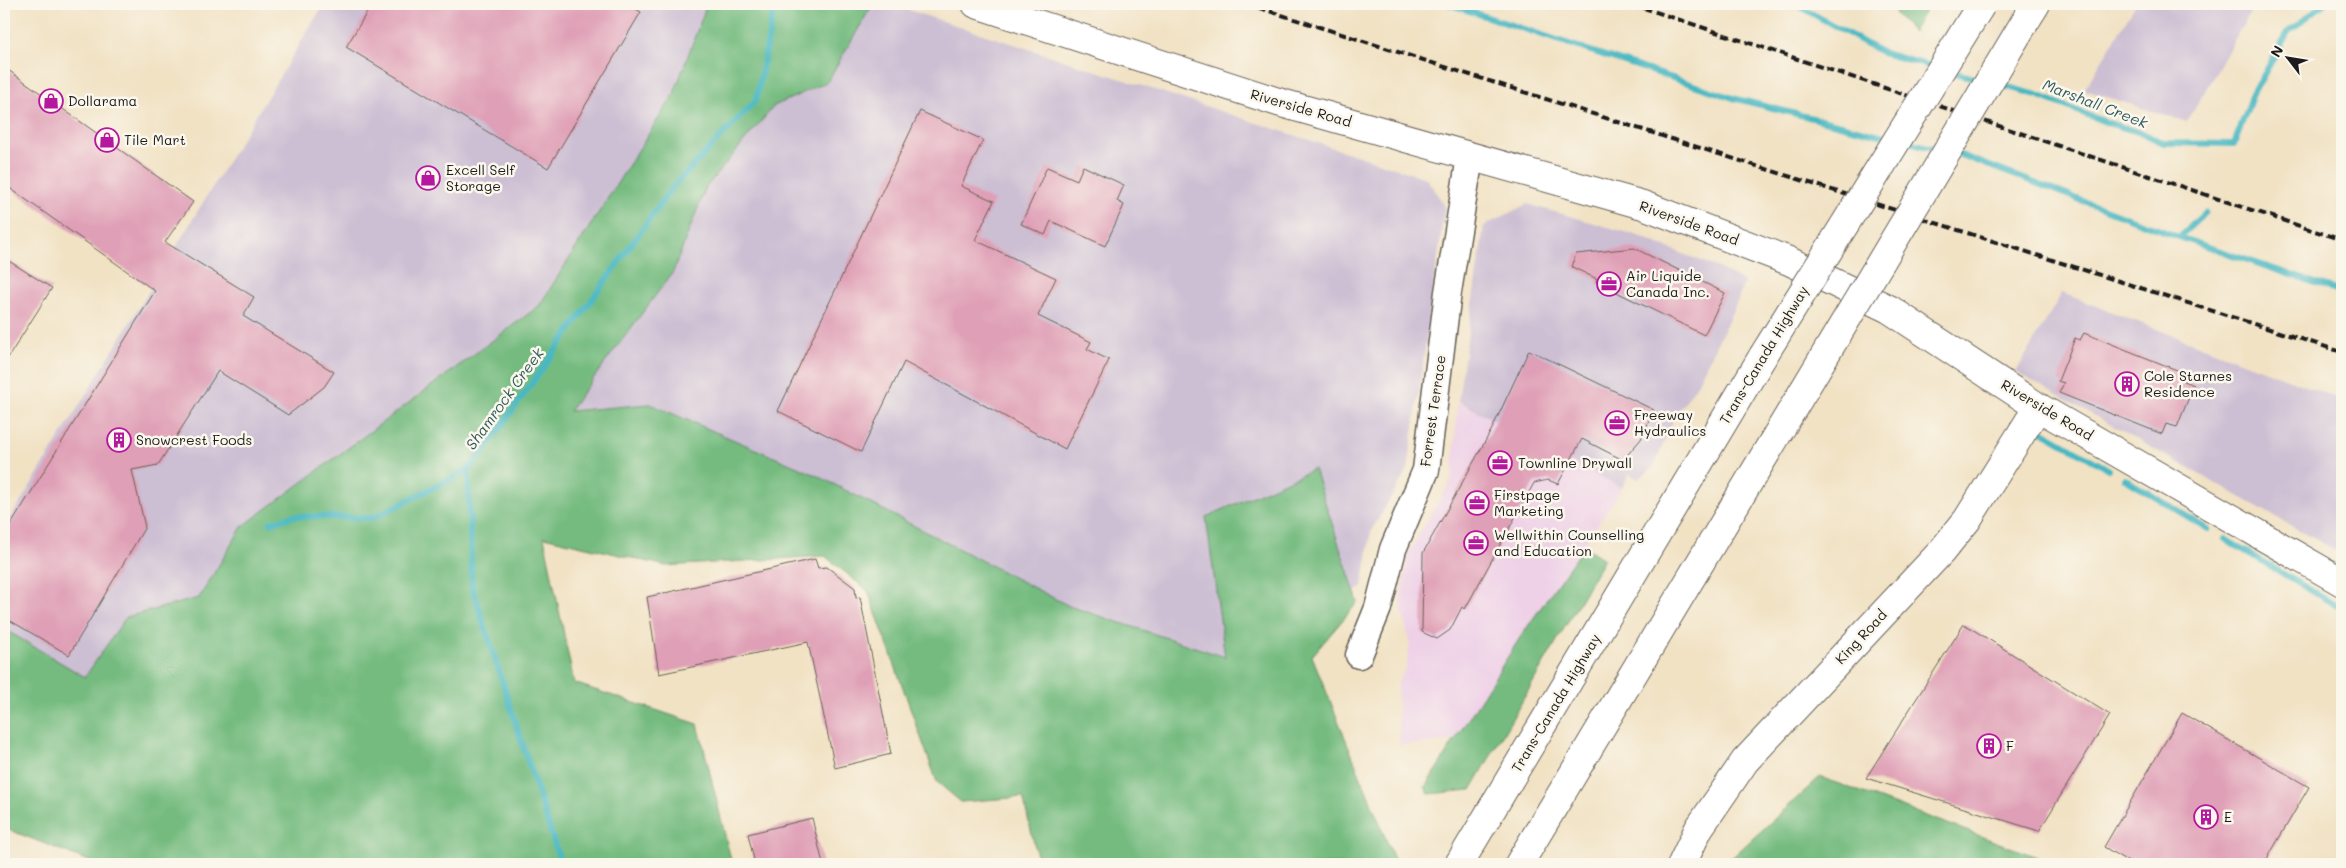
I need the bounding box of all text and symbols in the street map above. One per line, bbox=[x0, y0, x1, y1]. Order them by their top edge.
north arrow bbox=[2264, 32, 2314, 82]
text: N bbox=[2266, 42, 2287, 61]
water label: Marshall Creek bbox=[2040, 74, 2152, 133]
street label: Riverside Road bbox=[1248, 84, 1354, 131]
shop icon: Dollarama bbox=[38, 88, 64, 114]
place label: Dollarama bbox=[68, 91, 137, 110]
shop icon: Tile Mart bbox=[94, 127, 120, 153]
place label: Tile Mart bbox=[124, 130, 186, 149]
place label: Excell Self Storage bbox=[446, 160, 516, 195]
shop icon: Excell Self Storage bbox=[415, 165, 441, 191]
street label: Riverside Road bbox=[1637, 196, 1742, 249]
place label: Air Liquide Canada Inc. bbox=[1626, 266, 1710, 301]
office icon: Air Liquide Canada Inc. bbox=[1596, 271, 1622, 297]
street label: Trans-Canada Highway bbox=[1715, 282, 1813, 428]
water label: Shamrock Creek bbox=[461, 343, 548, 453]
street label: Forrest Terrace bbox=[1415, 354, 1450, 468]
place label: Cole Starnes Residence bbox=[2144, 366, 2232, 401]
building icon: Cole Starnes Residence bbox=[2114, 371, 2140, 397]
street label: Riverside Road bbox=[1998, 375, 2097, 445]
place label: Freeway Hydraulics bbox=[1634, 405, 1706, 440]
office icon: Freeway Hydraulics bbox=[1604, 410, 1630, 436]
building icon: Snowcrest Foods bbox=[106, 427, 132, 453]
place label: Snowcrest Foods bbox=[136, 430, 252, 449]
office icon: Townline Drywall bbox=[1487, 450, 1513, 476]
place label: Townline Drywall bbox=[1518, 453, 1632, 472]
place label: Firstpage Marketing bbox=[1494, 485, 1563, 520]
office icon: Firstpage Marketing bbox=[1464, 490, 1490, 516]
place label: Wellwithin Counselling and Education bbox=[1494, 525, 1644, 560]
office icon: Wellwithin Counselling and Education bbox=[1463, 530, 1489, 556]
street label: King Road bbox=[1830, 605, 1891, 668]
street label: Trans-Canada Highway bbox=[1507, 630, 1605, 776]
building icon: F bbox=[1976, 733, 2002, 759]
place label: F bbox=[2006, 736, 2014, 755]
building icon: E bbox=[2193, 804, 2219, 830]
place label: E bbox=[2224, 807, 2232, 826]

